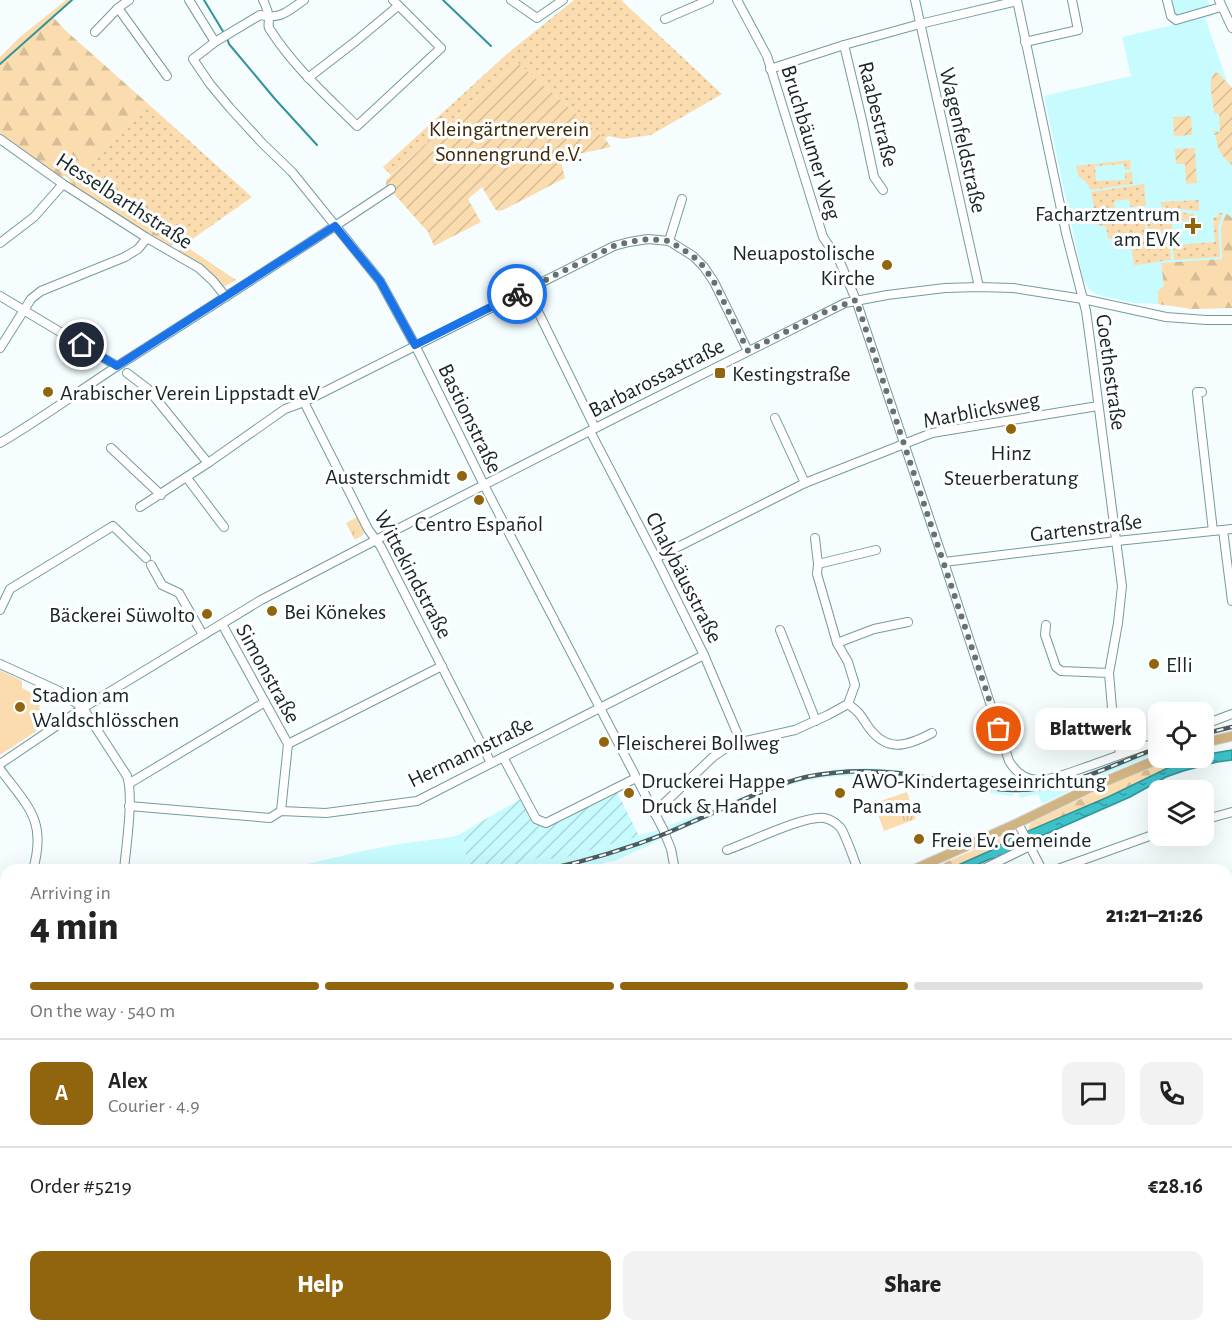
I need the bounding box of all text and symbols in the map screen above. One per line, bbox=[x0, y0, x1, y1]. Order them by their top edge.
street label: Raabestraße bbox=[854, 59, 902, 169]
street label: Bruchbäumer Weg bbox=[777, 63, 845, 222]
street label: Wagenfeldstraße bbox=[936, 65, 990, 215]
park label: Kleingärtnerverein Sonnengrund e.V. bbox=[429, 118, 589, 165]
street label: Hesselbarthstraße bbox=[52, 149, 197, 253]
place label: Facharztzentrum am EVK bbox=[1035, 203, 1181, 250]
marker: Facharztzentrum am EVK bbox=[1184, 217, 1202, 235]
place label: Neuapostolische Kirche bbox=[732, 242, 875, 289]
marker: Neuapostolische Kirche bbox=[880, 258, 894, 272]
courier bbox=[487, 264, 547, 324]
icon: bike bbox=[501, 278, 534, 311]
street label: Goethestraße bbox=[1092, 313, 1130, 432]
pin bbox=[56, 319, 107, 370]
icon: home bbox=[65, 328, 98, 361]
street label: Barbarossastraße bbox=[585, 334, 728, 422]
street label: Bastionstraße bbox=[434, 360, 506, 477]
place label: Kestingstraße bbox=[732, 363, 851, 385]
marker: Kestingstraße bbox=[713, 366, 727, 380]
place label: Arabischer Verein Lippstadt eV bbox=[60, 382, 321, 404]
marker: Arabischer Verein Lippstadt eV bbox=[41, 385, 55, 399]
street label: Marblicksweg bbox=[921, 388, 1042, 432]
marker: Hinz Steuerberatung bbox=[1004, 422, 1018, 436]
place label: Hinz Steuerberatung bbox=[944, 442, 1078, 489]
place label: Austerschmidt bbox=[325, 466, 450, 488]
marker: Austerschmidt bbox=[455, 469, 469, 483]
marker: Centro Español bbox=[472, 493, 486, 507]
street label: Wittekindstraße bbox=[370, 507, 456, 642]
street label: Chalybäusstraße bbox=[642, 509, 726, 646]
street label: Gartenstraße bbox=[1029, 510, 1143, 546]
place label: Centro Español bbox=[415, 513, 543, 535]
place label: Bei Könekes bbox=[284, 601, 386, 623]
place label: Bäckerei Süwolto bbox=[49, 604, 195, 626]
marker: Bei Könekes bbox=[265, 604, 279, 618]
marker: Bäckerei Süwolto bbox=[200, 607, 214, 621]
street label: Simonstraße bbox=[232, 620, 304, 727]
place label: Elli bbox=[1166, 654, 1193, 676]
marker: Elli bbox=[1147, 657, 1161, 671]
place label: Stadion am Waldschlösschen bbox=[32, 684, 179, 731]
marker: Stadion am Waldschlösschen bbox=[13, 700, 27, 714]
map controls bbox=[1148, 702, 1214, 846]
button: locate bbox=[1148, 702, 1214, 768]
pin bbox=[973, 703, 1024, 754]
callout: Blattwerk bbox=[1035, 708, 1146, 750]
street label: Hermannstraße bbox=[404, 712, 537, 792]
icon: bag bbox=[982, 712, 1015, 745]
text: Blattwerk bbox=[1050, 719, 1131, 739]
place label: Fleischerei Bollweg bbox=[616, 732, 779, 754]
marker: Fleischerei Bollweg bbox=[597, 735, 611, 749]
place label: Druckerei Happe Druck & Handel bbox=[641, 770, 785, 817]
place label: AWO-Kindertageseinrichtung Panama bbox=[852, 770, 1106, 817]
button: layers bbox=[1148, 780, 1214, 846]
marker: Druckerei Happe Druck & Handel bbox=[622, 786, 636, 800]
marker: AWO-Kindertageseinrichtung Panama bbox=[833, 786, 847, 800]
place label: Freie Ev. Gemeinde bbox=[931, 829, 1091, 851]
marker: Freie Ev. Gemeinde bbox=[912, 832, 926, 846]
text: Arriving in bbox=[30, 883, 111, 903]
text: 21:21–21:26 bbox=[1106, 904, 1203, 926]
text: 4 min bbox=[30, 908, 119, 947]
text: On the way · 540 m bbox=[30, 1001, 175, 1021]
button: chat bbox=[1062, 1062, 1125, 1125]
button: phone bbox=[1140, 1062, 1203, 1125]
text: Alex bbox=[108, 1070, 148, 1092]
text: A bbox=[55, 1082, 68, 1104]
text: Courier · 4.9 bbox=[108, 1096, 200, 1116]
text: Order #5219 bbox=[30, 1175, 132, 1197]
text: €28.16 bbox=[1148, 1175, 1203, 1197]
button: Help bbox=[30, 1251, 611, 1320]
button: Share bbox=[623, 1251, 1203, 1320]

